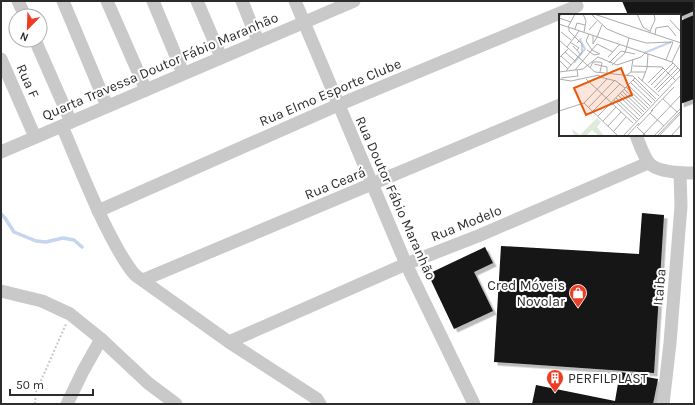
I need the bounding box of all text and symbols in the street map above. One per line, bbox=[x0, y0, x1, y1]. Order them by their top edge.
north arrow bbox=[8, 8, 48, 48]
street label: Quarta Travessa Doutor Fábio Maranhão bbox=[40, 9, 281, 124]
inset map bbox=[559, 14, 681, 136]
text: N bbox=[18, 29, 30, 44]
street label: Rua Elmo Esporte Clube bbox=[257, 55, 404, 130]
street label: Rua F bbox=[13, 62, 43, 101]
street label: Rua Doutor Fábio Maranhão bbox=[352, 114, 439, 283]
street label: Rua Ceará bbox=[302, 164, 368, 203]
street label: Rua Modelo bbox=[428, 202, 504, 245]
street label: Itaiba bbox=[649, 268, 670, 306]
place label: Cred Móveis Novolar bbox=[487, 277, 566, 310]
shop icon: Cred Móveis Novolar bbox=[568, 283, 588, 308]
building icon: PERFILPLAST bbox=[545, 368, 565, 393]
place label: PERFILPLAST bbox=[568, 370, 648, 387]
scale bar bbox=[10, 371, 93, 397]
text: 50 m bbox=[16, 378, 44, 392]

